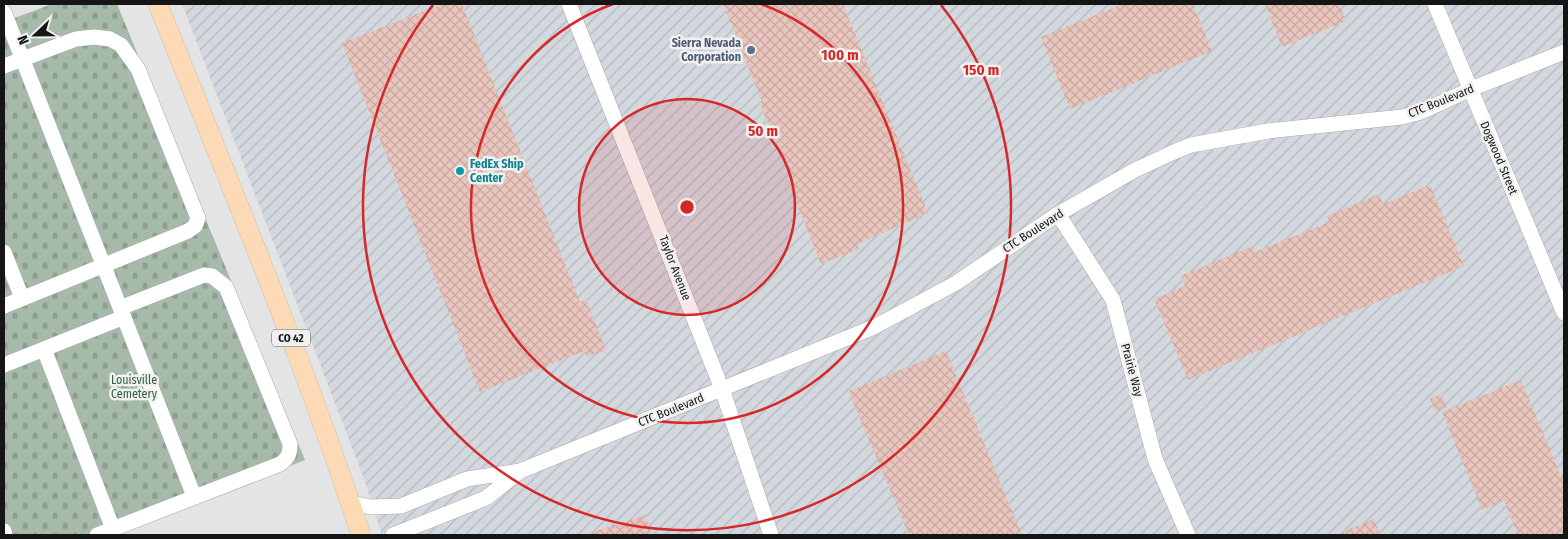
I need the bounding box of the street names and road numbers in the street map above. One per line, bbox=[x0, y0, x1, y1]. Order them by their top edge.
street label: CTC Boulevard bbox=[1406, 81, 1476, 121]
street label: Dogwood Street bbox=[1477, 119, 1521, 197]
street label: CTC Boulevard bbox=[1000, 206, 1066, 256]
street label: Taylor Avenue bbox=[656, 234, 694, 303]
road number: CO 42 bbox=[272, 329, 310, 346]
street label: Prairie Way bbox=[1118, 342, 1146, 399]
street label: CTC Boulevard bbox=[636, 390, 706, 430]

